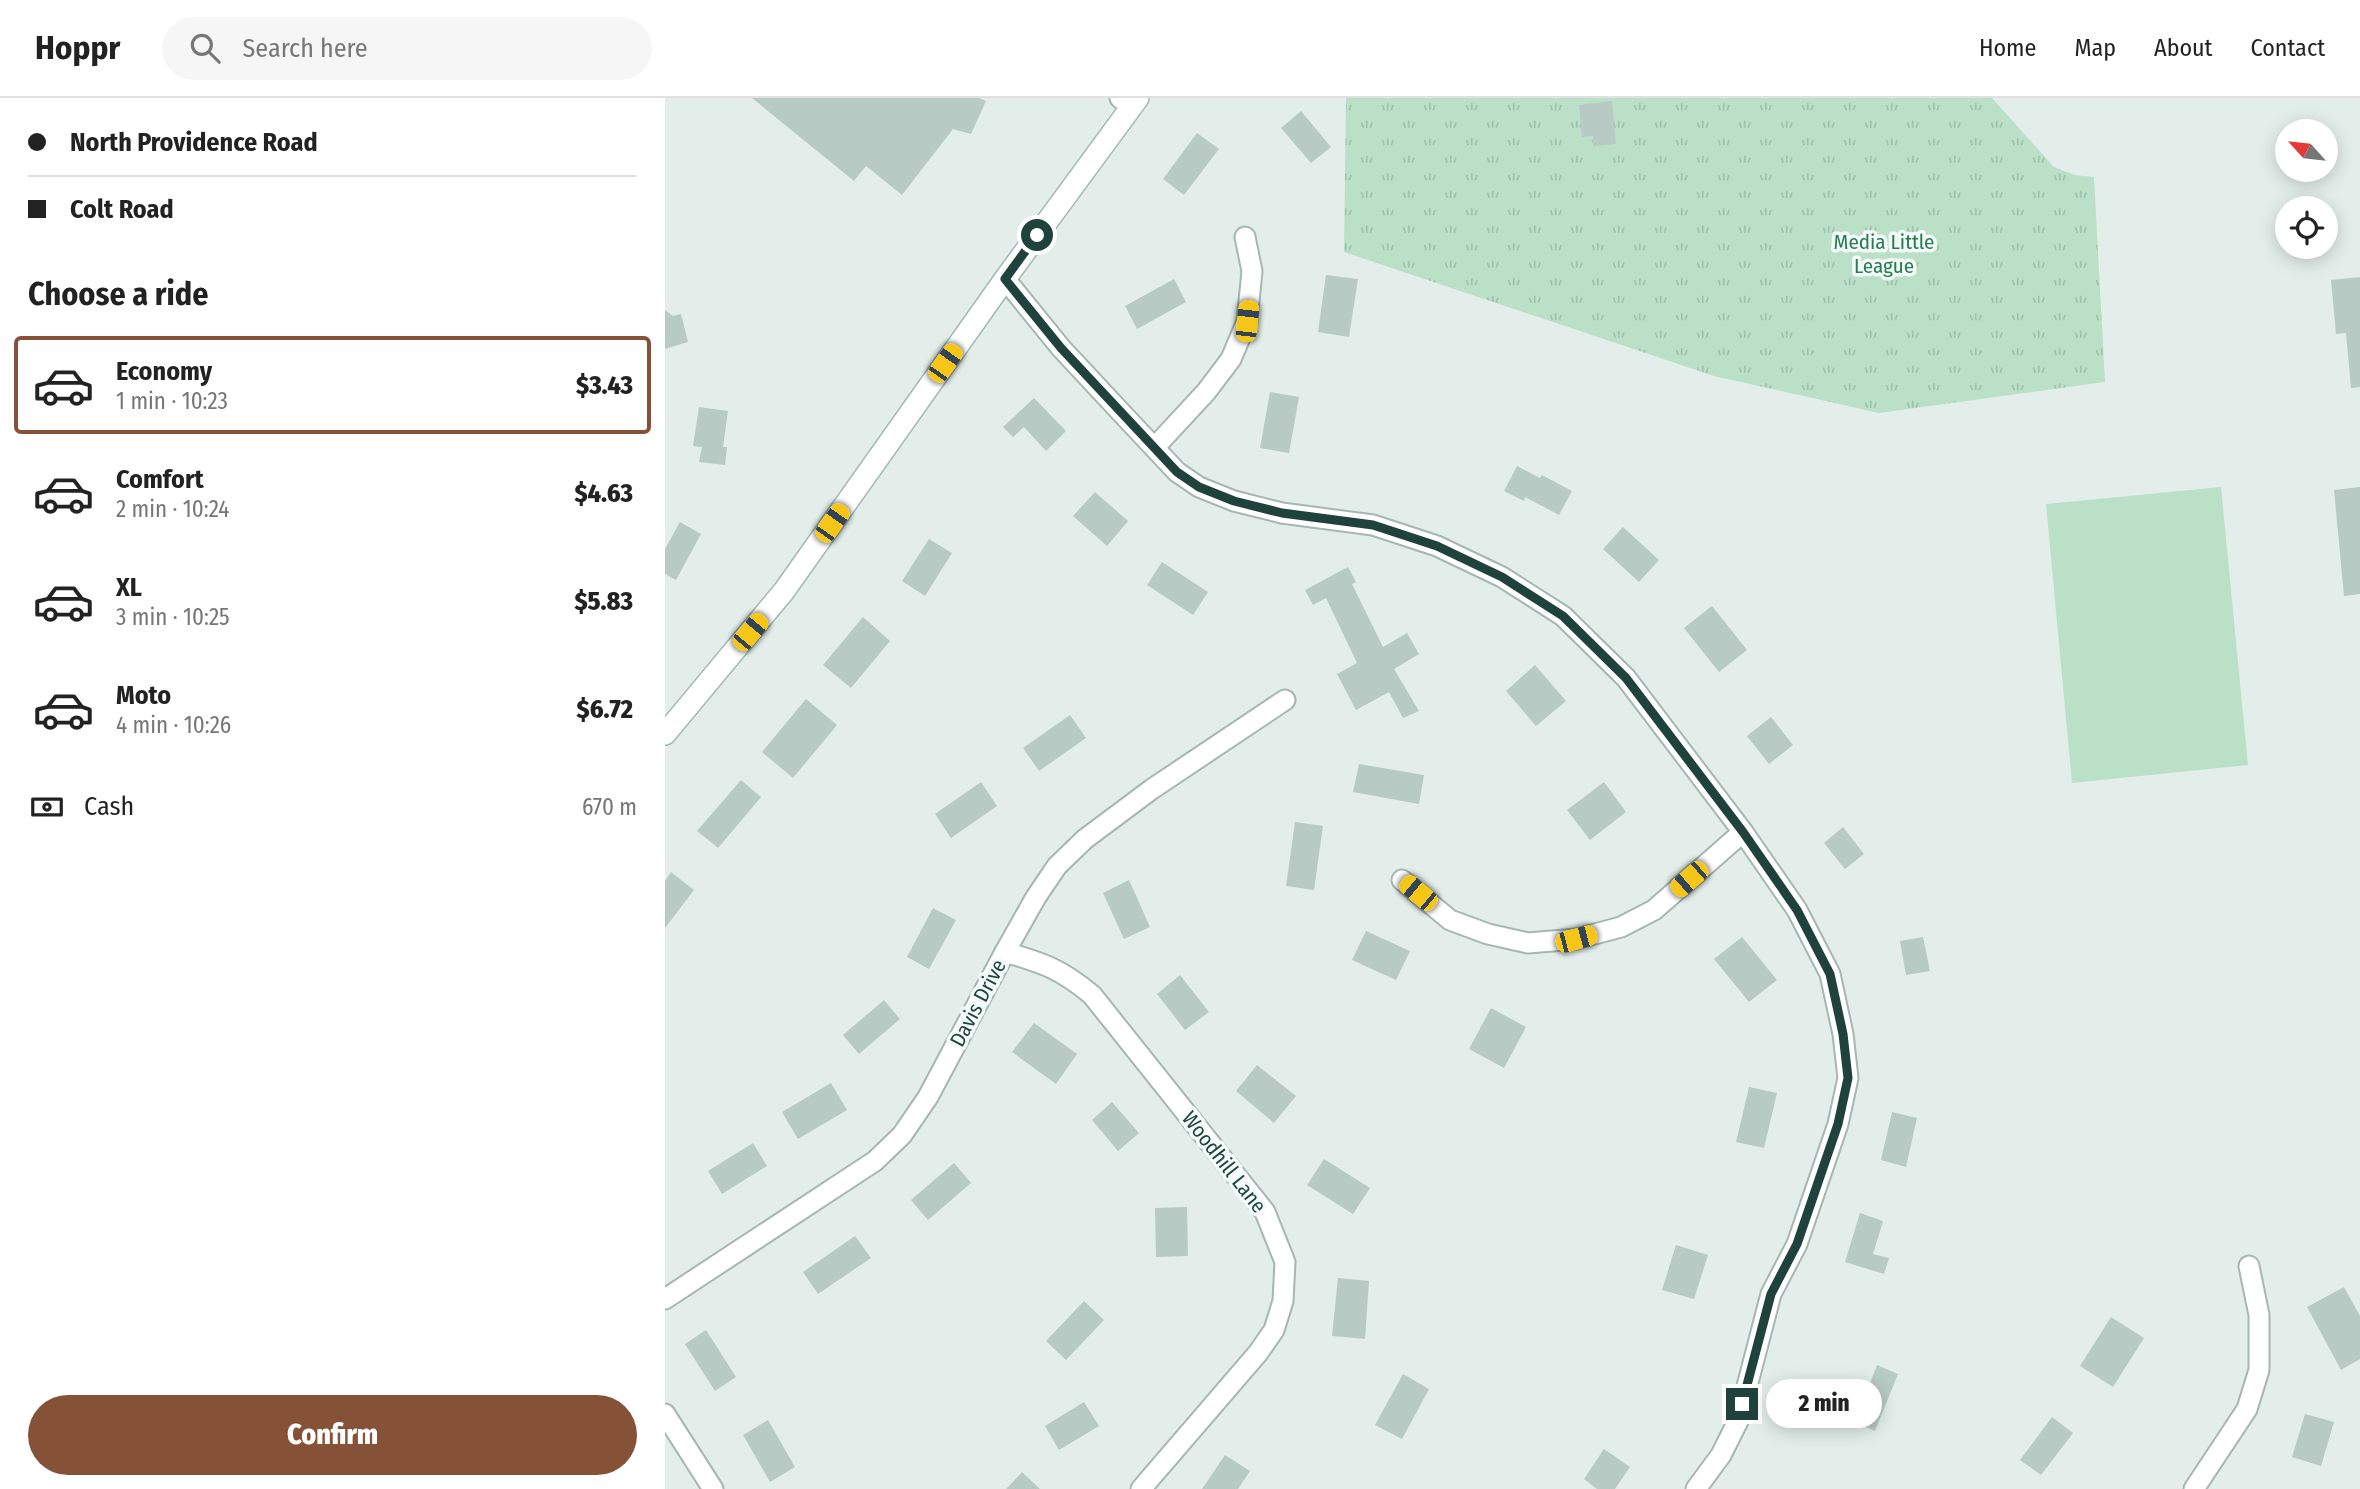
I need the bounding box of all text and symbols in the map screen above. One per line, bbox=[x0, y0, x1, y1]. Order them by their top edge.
search box bbox=[162, 17, 652, 80]
text: Hoppr bbox=[35, 28, 120, 68]
icon: search bbox=[186, 29, 224, 67]
text: Search here bbox=[242, 33, 368, 64]
text: Home bbox=[1979, 34, 2036, 62]
text: Map bbox=[2074, 34, 2116, 62]
text: About bbox=[2154, 34, 2212, 62]
text: Contact bbox=[2250, 34, 2325, 62]
north arrow bbox=[2275, 119, 2338, 182]
map controls bbox=[2275, 119, 2338, 259]
text: North Providence Road bbox=[70, 127, 318, 158]
text: Colt Road bbox=[70, 194, 174, 225]
button: locate bbox=[2275, 196, 2338, 259]
route start bbox=[1021, 219, 1053, 251]
park label: Media Little League bbox=[1833, 229, 1935, 279]
text: Choose a ride bbox=[28, 275, 209, 313]
car bbox=[1235, 299, 1260, 343]
car bbox=[925, 340, 966, 386]
icon: car bbox=[32, 354, 95, 417]
text: Economy bbox=[116, 356, 212, 387]
text: $3.43 bbox=[576, 370, 633, 401]
text: 1 min · 10:23 bbox=[116, 387, 228, 415]
icon: car bbox=[32, 462, 95, 525]
text: Comfort bbox=[116, 464, 204, 495]
text: $4.63 bbox=[574, 478, 633, 509]
text: 2 min · 10:24 bbox=[116, 495, 229, 523]
car bbox=[812, 500, 853, 546]
icon: car bbox=[32, 570, 95, 633]
text: XL bbox=[116, 572, 142, 603]
text: $5.83 bbox=[574, 586, 633, 617]
text: 3 min · 10:25 bbox=[116, 603, 230, 631]
car bbox=[729, 609, 772, 655]
icon: car bbox=[32, 678, 95, 741]
text: Moto bbox=[116, 680, 171, 711]
text: $6.72 bbox=[577, 694, 633, 725]
text: 4 min · 10:26 bbox=[116, 711, 231, 739]
icon: cash bbox=[28, 788, 66, 826]
text: Cash bbox=[84, 791, 134, 822]
text: 670 m bbox=[582, 793, 637, 821]
car bbox=[1667, 857, 1712, 901]
car bbox=[1396, 871, 1441, 915]
car bbox=[1553, 923, 1600, 955]
street label: Davis Drive bbox=[944, 955, 1012, 1051]
street label: Woodhill Lane bbox=[1176, 1106, 1272, 1218]
callout: 2 min bbox=[1767, 1380, 1882, 1428]
route end bbox=[1726, 1388, 1758, 1420]
text: 2 min bbox=[1799, 1389, 1849, 1417]
button: Confirm bbox=[28, 1395, 637, 1475]

